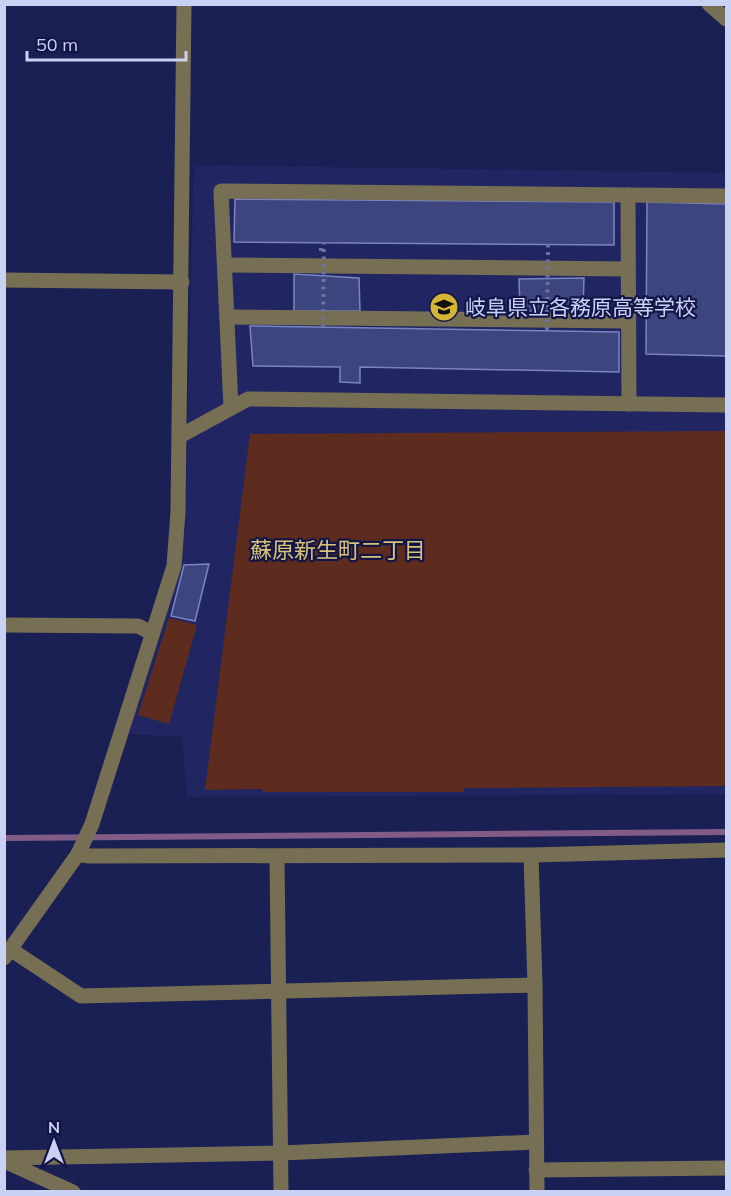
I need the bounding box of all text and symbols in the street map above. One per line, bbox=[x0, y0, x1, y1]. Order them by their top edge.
scale bar bbox=[27, 24, 186, 62]
text: 50 m bbox=[36, 33, 78, 56]
school or university icon: 岐阜県立各務原高等学校 bbox=[428, 291, 460, 323]
place label: 岐阜県立各務原高等学校 bbox=[465, 294, 696, 320]
district label: 蘇原新生町二丁目 bbox=[250, 536, 426, 564]
north arrow bbox=[24, 1112, 84, 1172]
text: N bbox=[48, 1117, 60, 1137]

